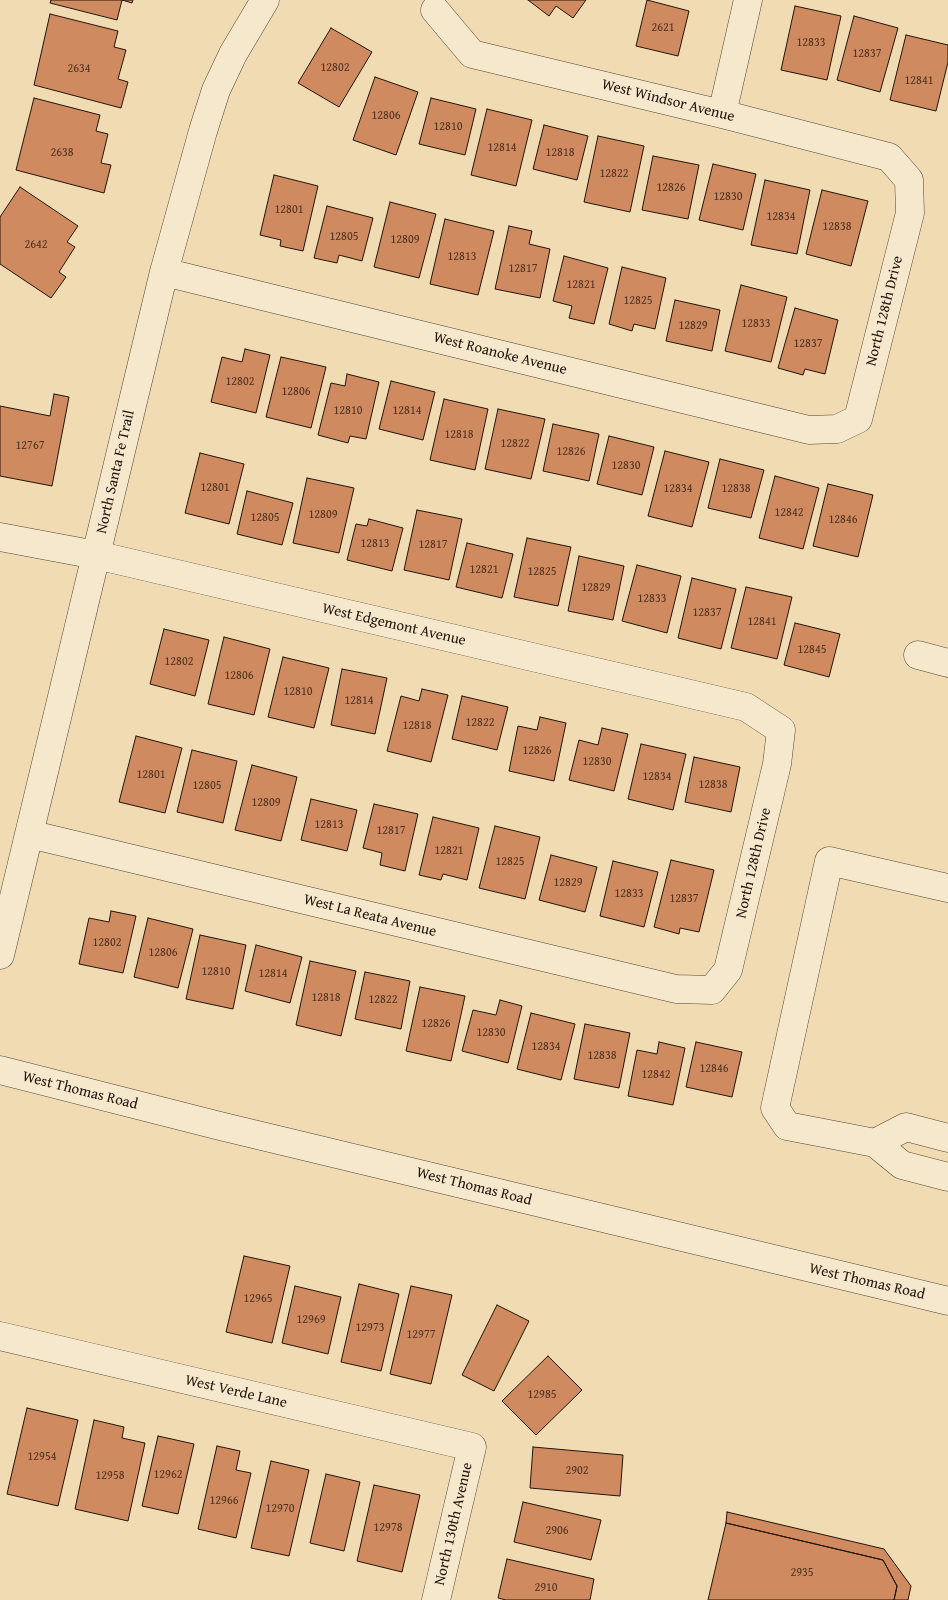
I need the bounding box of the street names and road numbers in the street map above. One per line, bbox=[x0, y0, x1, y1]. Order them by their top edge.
street label: West Windsor Avenue bbox=[600, 76, 736, 126]
street label: North 128th Drive bbox=[863, 254, 907, 368]
street label: West Roanoke Avenue bbox=[431, 329, 569, 379]
street label: North Santa Fe Trail bbox=[93, 408, 139, 536]
street label: West Edgemont Avenue bbox=[320, 600, 468, 650]
street label: North 128th Drive bbox=[733, 806, 775, 920]
street label: West La Reata Avenue bbox=[302, 891, 438, 941]
street label: West Thomas Road bbox=[20, 1068, 140, 1114]
street label: West Thomas Road bbox=[414, 1164, 534, 1210]
street label: West Thomas Road bbox=[807, 1260, 927, 1304]
street label: West Verde Lane bbox=[183, 1372, 289, 1412]
street label: North 130th Avenue bbox=[431, 1461, 477, 1587]

